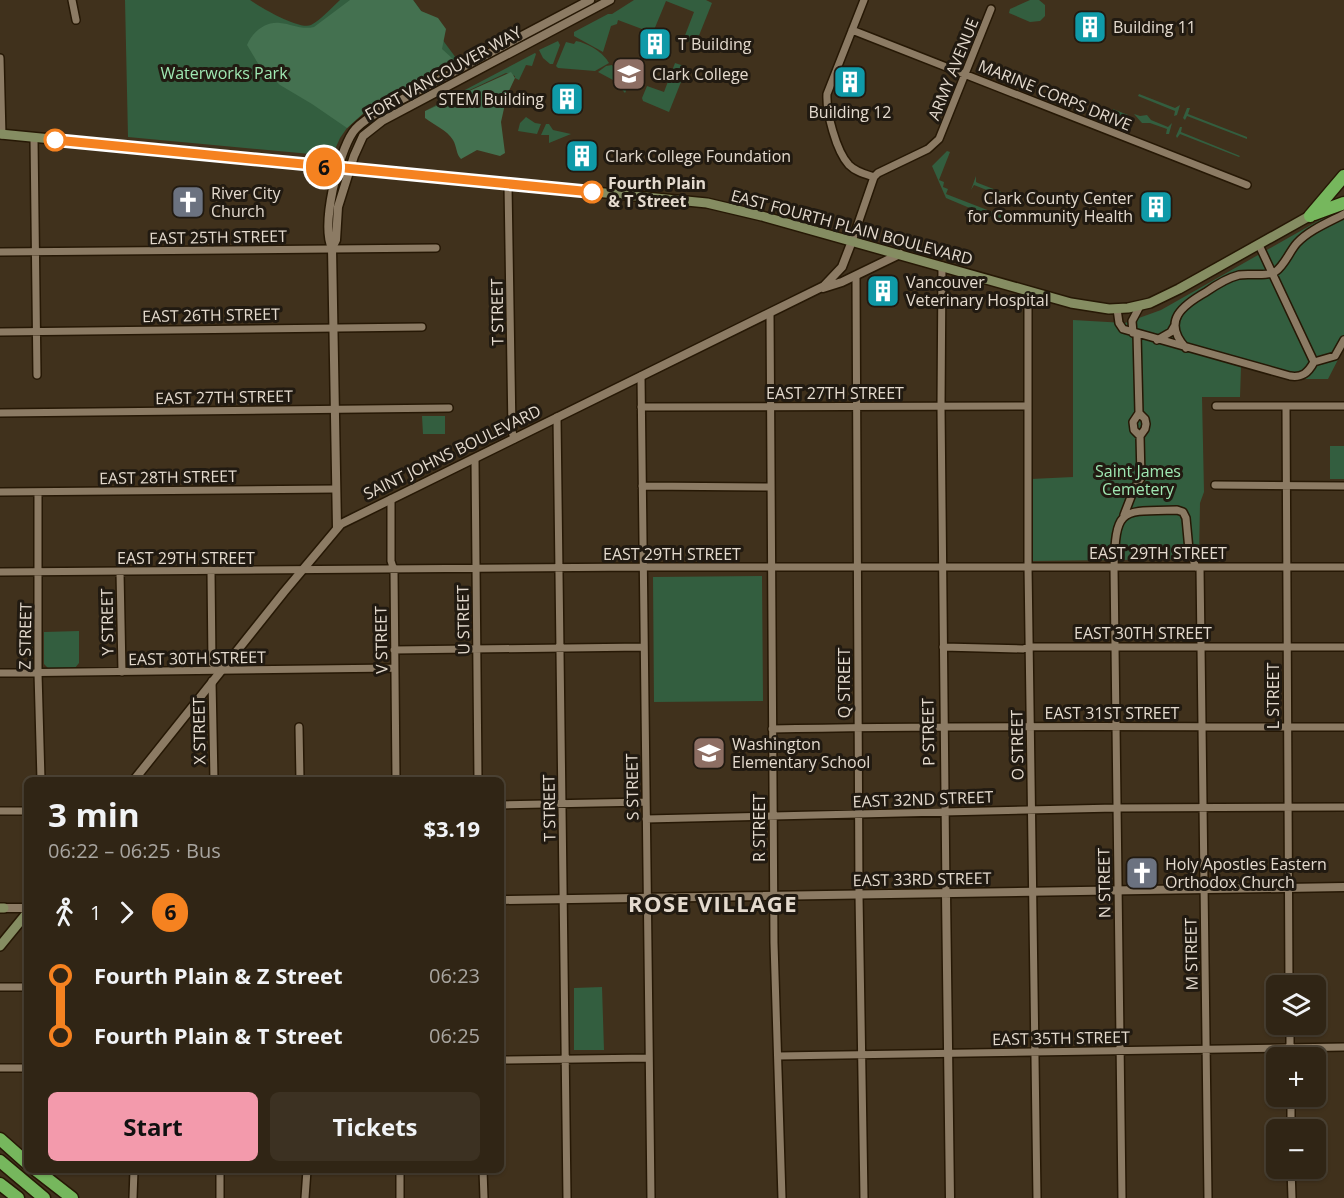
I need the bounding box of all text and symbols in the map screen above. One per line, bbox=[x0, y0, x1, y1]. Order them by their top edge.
building icon: Building 11 bbox=[1072, 9, 1108, 45]
street label: ARMY AVENUE bbox=[922, 15, 984, 123]
place label: Building 11 bbox=[1113, 16, 1196, 38]
street label: FORT VANCOUVER WAY bbox=[361, 21, 525, 125]
building icon: T Building bbox=[637, 26, 673, 62]
place label: T Building bbox=[678, 33, 752, 55]
street label: MARINE CORPS DRIVE bbox=[975, 54, 1135, 136]
school or university icon: Clark College bbox=[611, 56, 647, 92]
park label: Waterworks Park bbox=[160, 62, 288, 84]
place label: Clark College bbox=[652, 63, 749, 85]
building icon: Building 12 bbox=[832, 64, 868, 100]
building icon: STEM Building bbox=[549, 81, 585, 117]
place label: STEM Building bbox=[438, 88, 544, 110]
place label: Building 12 bbox=[808, 101, 892, 123]
unlabelled marker bbox=[44, 129, 66, 151]
building icon: Clark College Foundation bbox=[564, 138, 600, 174]
place label: Clark College Foundation bbox=[605, 145, 791, 167]
line badge: 6 bbox=[304, 148, 344, 186]
text: 6 bbox=[318, 153, 330, 181]
place label: Fourth Plain & T Street bbox=[608, 172, 706, 212]
marker: Fourth Plain & T Street bbox=[581, 181, 603, 203]
place label: River City Church bbox=[211, 182, 281, 222]
church icon: River City Church bbox=[170, 184, 206, 220]
street label: EAST FOURTH PLAIN BOULEVARD bbox=[729, 184, 975, 270]
place label: Clark County Center for Community Health bbox=[967, 187, 1133, 227]
building icon: Clark County Center for Community Health bbox=[1138, 189, 1174, 225]
street label: EAST 25TH STREET bbox=[149, 225, 287, 249]
place label: Vancouver Veterinary Hospital bbox=[906, 271, 1049, 311]
building icon: Vancouver Veterinary Hospital bbox=[865, 273, 901, 309]
street label: T STREET bbox=[485, 278, 509, 346]
street label: EAST 26TH STREET bbox=[142, 303, 280, 327]
street label: EAST 27TH STREET bbox=[766, 382, 904, 404]
street label: EAST 27TH STREET bbox=[155, 385, 293, 409]
street label: SAINT JOHNS BOULEVARD bbox=[360, 399, 544, 505]
park label: Saint James Cemetery bbox=[1095, 460, 1181, 500]
street label: EAST 28TH STREET bbox=[99, 465, 237, 489]
street label: EAST 29TH STREET bbox=[1089, 542, 1227, 564]
street label: EAST 29TH STREET bbox=[603, 543, 741, 565]
street label: EAST 29TH STREET bbox=[117, 547, 255, 569]
street label: U STREET bbox=[451, 585, 475, 655]
street label: Y STREET bbox=[95, 588, 119, 656]
street label: Z STREET bbox=[13, 602, 37, 670]
street label: V STREET bbox=[369, 606, 393, 674]
street label: EAST 30TH STREET bbox=[1074, 622, 1212, 644]
street label: EAST 30TH STREET bbox=[128, 646, 266, 670]
street label: Q STREET bbox=[833, 647, 855, 718]
street label: L STREET bbox=[1262, 663, 1284, 729]
street label: X STREET bbox=[187, 697, 211, 765]
street label: P STREET bbox=[916, 698, 940, 766]
street label: EAST 31ST STREET bbox=[1045, 702, 1180, 724]
street label: O STREET bbox=[1005, 709, 1029, 781]
place label: Washington Elementary School bbox=[732, 733, 870, 773]
school or university icon: Washington Elementary School bbox=[691, 735, 727, 771]
street label: S STREET bbox=[620, 753, 644, 821]
street label: T STREET bbox=[537, 774, 561, 842]
street label: EAST 32ND STREET bbox=[852, 786, 994, 812]
text: 3 min bbox=[48, 792, 140, 837]
street label: R STREET bbox=[748, 794, 770, 862]
text: $3.19 bbox=[423, 813, 480, 843]
text: 06:22 – 06:25 · Bus bbox=[48, 837, 221, 864]
street label: N STREET bbox=[1092, 848, 1116, 918]
place label: Holy Apostles Eastern Orthodox Church bbox=[1165, 853, 1327, 893]
church icon: Holy Apostles Eastern Orthodox Church bbox=[1124, 855, 1160, 891]
street label: EAST 33RD STREET bbox=[852, 867, 992, 891]
district label: ROSE VILLAGE bbox=[628, 888, 798, 918]
icon: walk bbox=[48, 896, 81, 929]
icon: forward bbox=[110, 896, 143, 929]
text: 6 bbox=[164, 898, 176, 926]
text: 1 bbox=[90, 899, 101, 926]
street label: M STREET bbox=[1179, 917, 1203, 990]
text: Fourth Plain & Z Street bbox=[94, 960, 342, 990]
text: 06:23 bbox=[429, 962, 480, 989]
map controls bbox=[1266, 975, 1326, 1179]
button: layers bbox=[1266, 975, 1326, 1035]
text: Fourth Plain & T Street bbox=[94, 1020, 342, 1050]
text: 06:25 bbox=[429, 1022, 480, 1049]
street label: EAST 35TH STREET bbox=[992, 1026, 1130, 1050]
button: + bbox=[1266, 1047, 1326, 1107]
button: Start bbox=[48, 1092, 258, 1161]
button: Tickets bbox=[270, 1092, 480, 1161]
button: − bbox=[1266, 1119, 1326, 1179]

